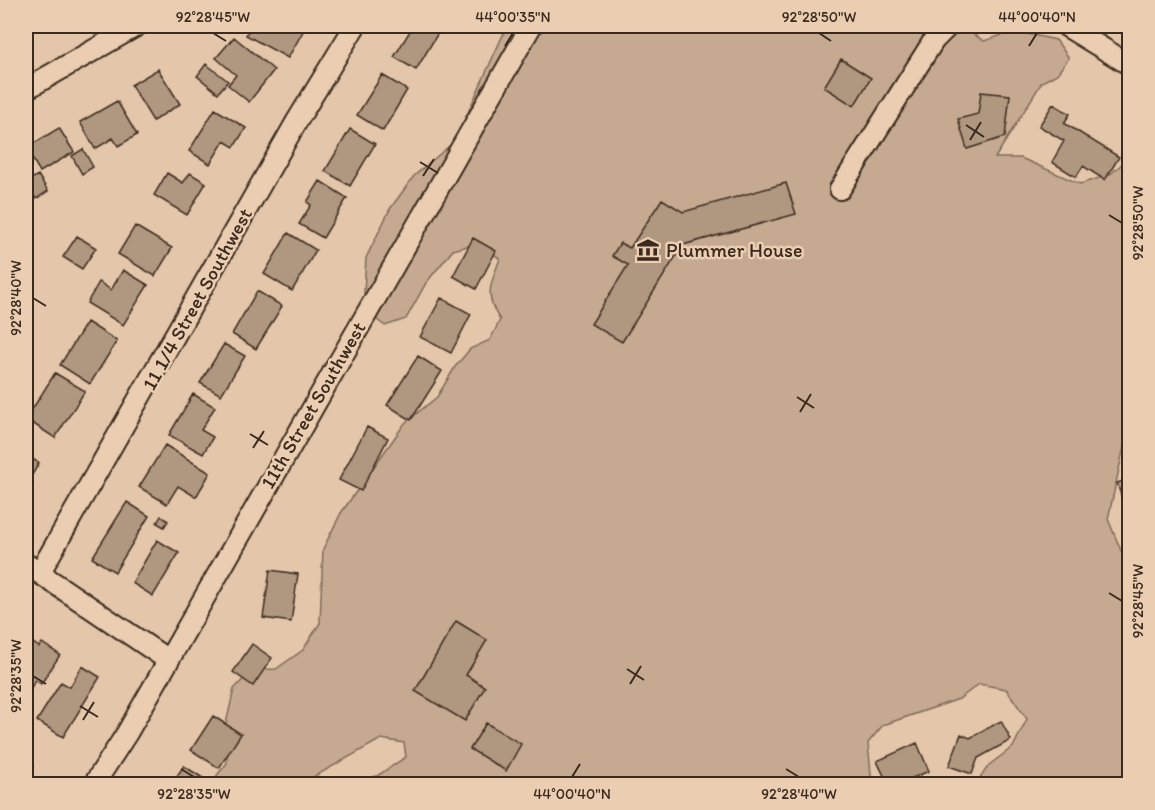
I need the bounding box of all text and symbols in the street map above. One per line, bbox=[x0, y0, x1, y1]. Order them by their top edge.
text: 92°28'45"W bbox=[176, 8, 250, 26]
text: 44°00'35"N bbox=[475, 8, 551, 26]
text: 92°28'50"W bbox=[782, 8, 856, 26]
text: 44°00'40"N bbox=[998, 8, 1076, 26]
text: 92°28'50"W bbox=[1129, 186, 1147, 260]
street label: 11 1/4 Street Southwest bbox=[137, 203, 257, 394]
museum icon: Plummer House bbox=[635, 237, 661, 263]
place label: Plummer House bbox=[666, 238, 802, 262]
text: 92°28'40"W bbox=[7, 260, 25, 336]
street label: 11th Street Southwest bbox=[255, 317, 371, 493]
text: 92°28'45"W bbox=[1129, 564, 1147, 638]
text: 92°28'35"W bbox=[7, 639, 25, 713]
text: 92°28'35"W bbox=[157, 785, 231, 803]
text: 44°00'40"N bbox=[533, 785, 611, 803]
text: 92°28'40"W bbox=[761, 785, 837, 803]

